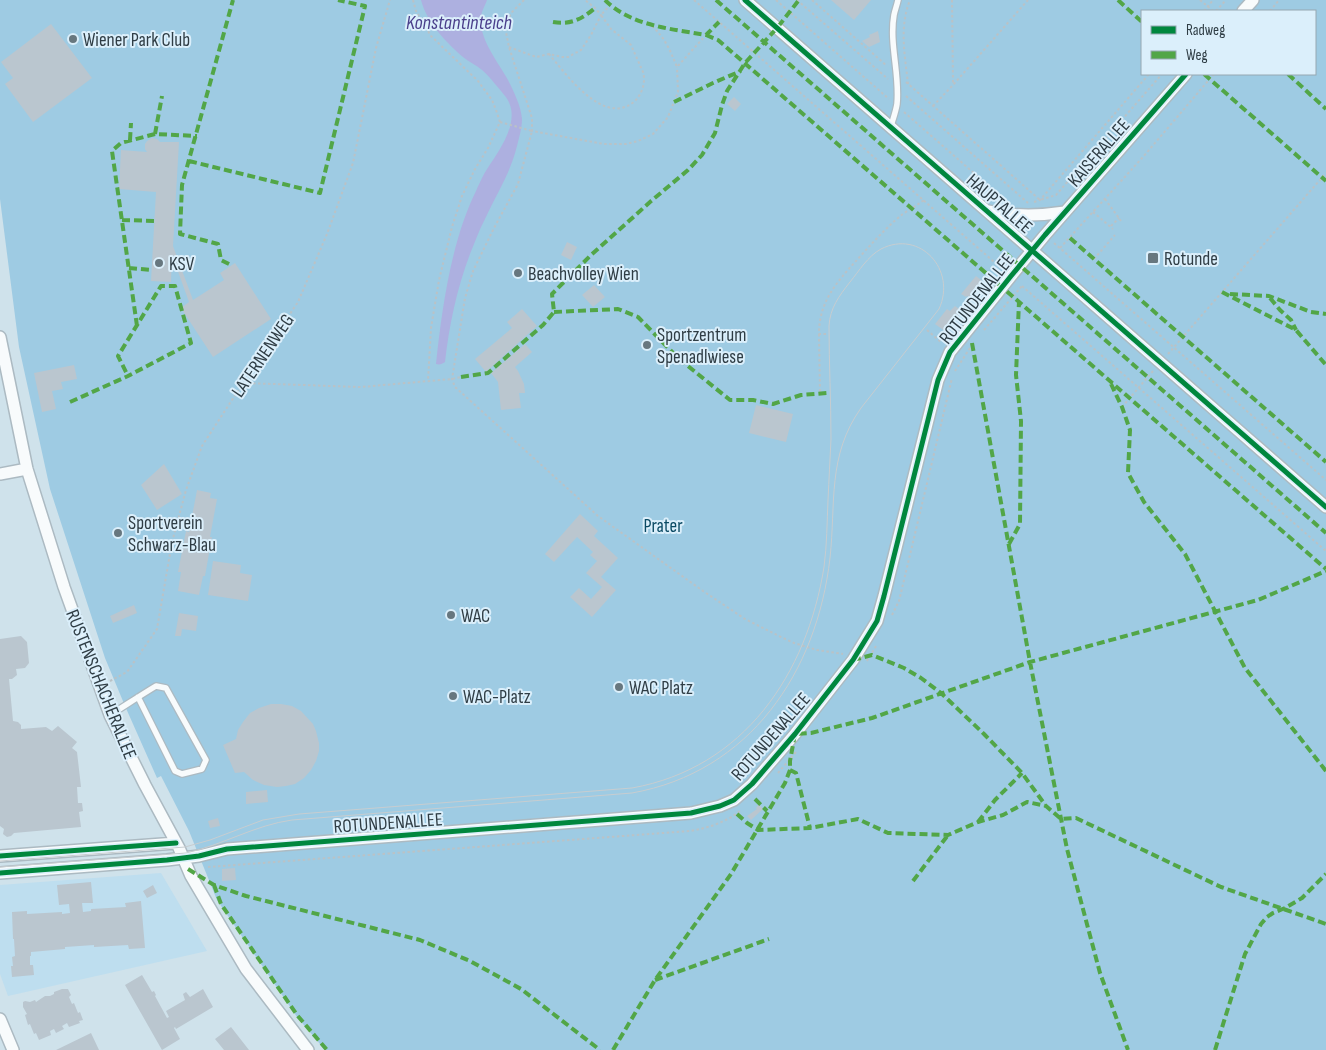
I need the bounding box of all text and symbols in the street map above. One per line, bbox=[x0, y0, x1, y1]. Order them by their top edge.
legend bbox=[1141, 10, 1316, 75]
water label: Konstantinteich bbox=[406, 11, 512, 35]
text: Radweg bbox=[1186, 21, 1225, 40]
place label: Wiener Park Club bbox=[83, 29, 190, 52]
marker: Wiener Park Club bbox=[67, 33, 79, 45]
text: Weg bbox=[1186, 46, 1208, 65]
street label: KAISERALLEE bbox=[1063, 114, 1135, 192]
street label: HAUPTALLEE bbox=[961, 169, 1037, 239]
place label: Rotunde bbox=[1164, 248, 1218, 271]
street label: ROTUNDENALLEE bbox=[934, 249, 1020, 349]
marker: Rotunde bbox=[1146, 251, 1160, 265]
place label: KSV bbox=[169, 253, 195, 276]
marker: KSV bbox=[153, 257, 165, 269]
place label: Beachvolley Wien bbox=[528, 263, 639, 286]
marker: Beachvolley Wien bbox=[512, 267, 524, 279]
street label: LATERNENWEG bbox=[227, 310, 300, 402]
place label: Sportzentrum Spenadlwiese bbox=[657, 324, 746, 369]
marker: Sportzentrum Spenadlwiese bbox=[641, 339, 653, 351]
place label: Sportverein Schwarz-Blau bbox=[128, 512, 216, 557]
park label: Prater bbox=[643, 515, 683, 538]
marker: Sportverein Schwarz-Blau bbox=[112, 527, 124, 539]
place label: WAC bbox=[461, 605, 490, 628]
street label: RUSTENSCHACHERALLEE bbox=[60, 606, 141, 763]
marker: WAC bbox=[445, 609, 457, 621]
place label: WAC Platz bbox=[629, 677, 693, 700]
marker: WAC Platz bbox=[613, 681, 625, 693]
place label: WAC-Platz bbox=[463, 686, 531, 709]
street label: ROTUNDENALLEE bbox=[727, 688, 816, 786]
marker: WAC-Platz bbox=[447, 690, 459, 702]
street label: ROTUNDENALLEE bbox=[333, 808, 443, 839]

